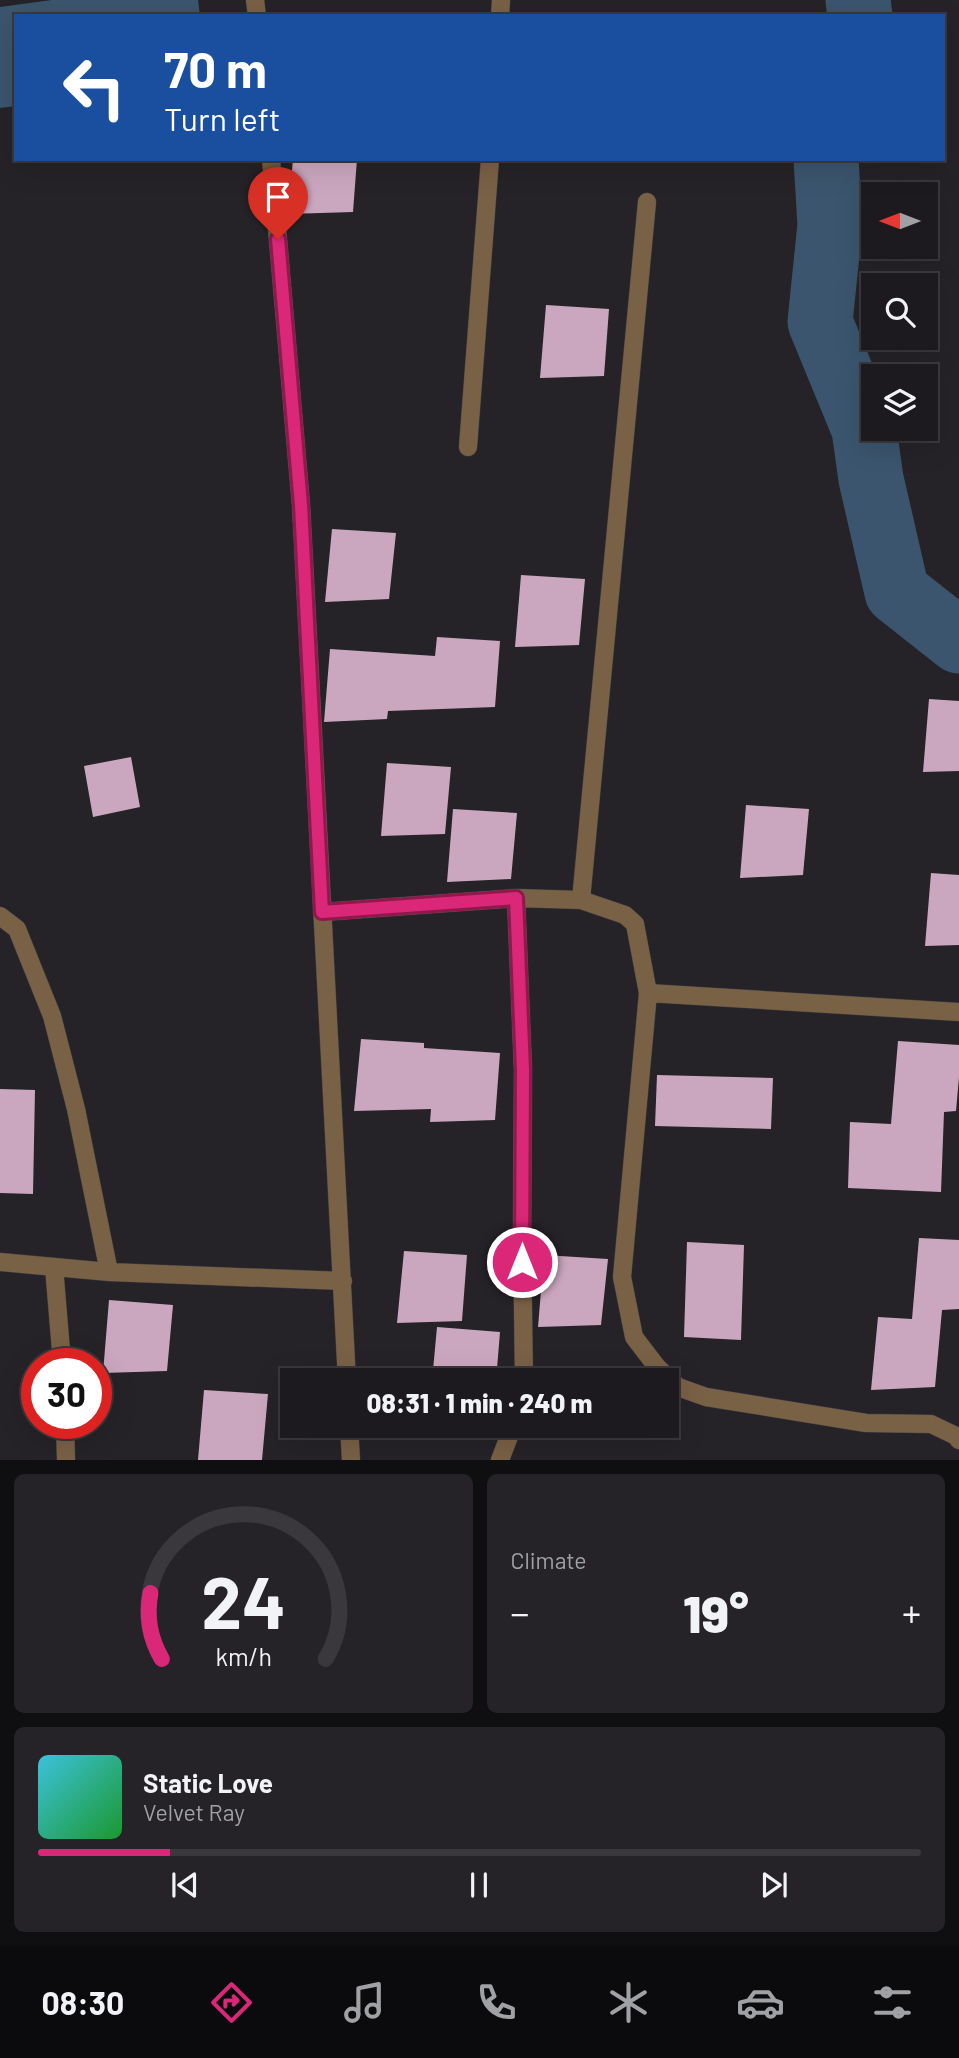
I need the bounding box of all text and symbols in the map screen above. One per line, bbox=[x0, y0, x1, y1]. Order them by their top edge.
text: 70 m bbox=[164, 39, 267, 98]
icon: left bbox=[49, 42, 140, 133]
text: Turn left bbox=[164, 99, 281, 137]
pin bbox=[248, 167, 308, 239]
icon: arrive bbox=[259, 178, 297, 216]
north arrow bbox=[861, 182, 938, 259]
map controls bbox=[861, 182, 938, 441]
button: search bbox=[861, 273, 938, 350]
button: layers bbox=[861, 364, 938, 441]
position arrow bbox=[485, 1225, 559, 1299]
speed limit sign: 30 bbox=[21, 1348, 112, 1439]
text: 08:31 · 1 min · 240 m bbox=[367, 1387, 592, 1418]
text: Climate bbox=[511, 1546, 587, 1574]
text: 24 bbox=[201, 1557, 286, 1645]
text: 19° bbox=[683, 1581, 749, 1643]
text: − bbox=[511, 1589, 530, 1635]
text: + bbox=[902, 1589, 921, 1635]
text: km/h bbox=[215, 1641, 272, 1671]
text: Static Love bbox=[143, 1767, 273, 1798]
text: Velvet Ray bbox=[143, 1798, 245, 1826]
icon: previous bbox=[166, 1866, 204, 1904]
icon: pause bbox=[460, 1866, 498, 1904]
icon: next bbox=[755, 1866, 793, 1904]
icon: directions bbox=[207, 1978, 256, 2027]
icon: music bbox=[340, 1978, 389, 2027]
icon: phone bbox=[472, 1978, 521, 2027]
icon: climate bbox=[604, 1978, 653, 2027]
icon: car bbox=[736, 1978, 785, 2027]
icon: filters bbox=[868, 1978, 917, 2027]
text: 08:30 bbox=[42, 1983, 124, 2021]

